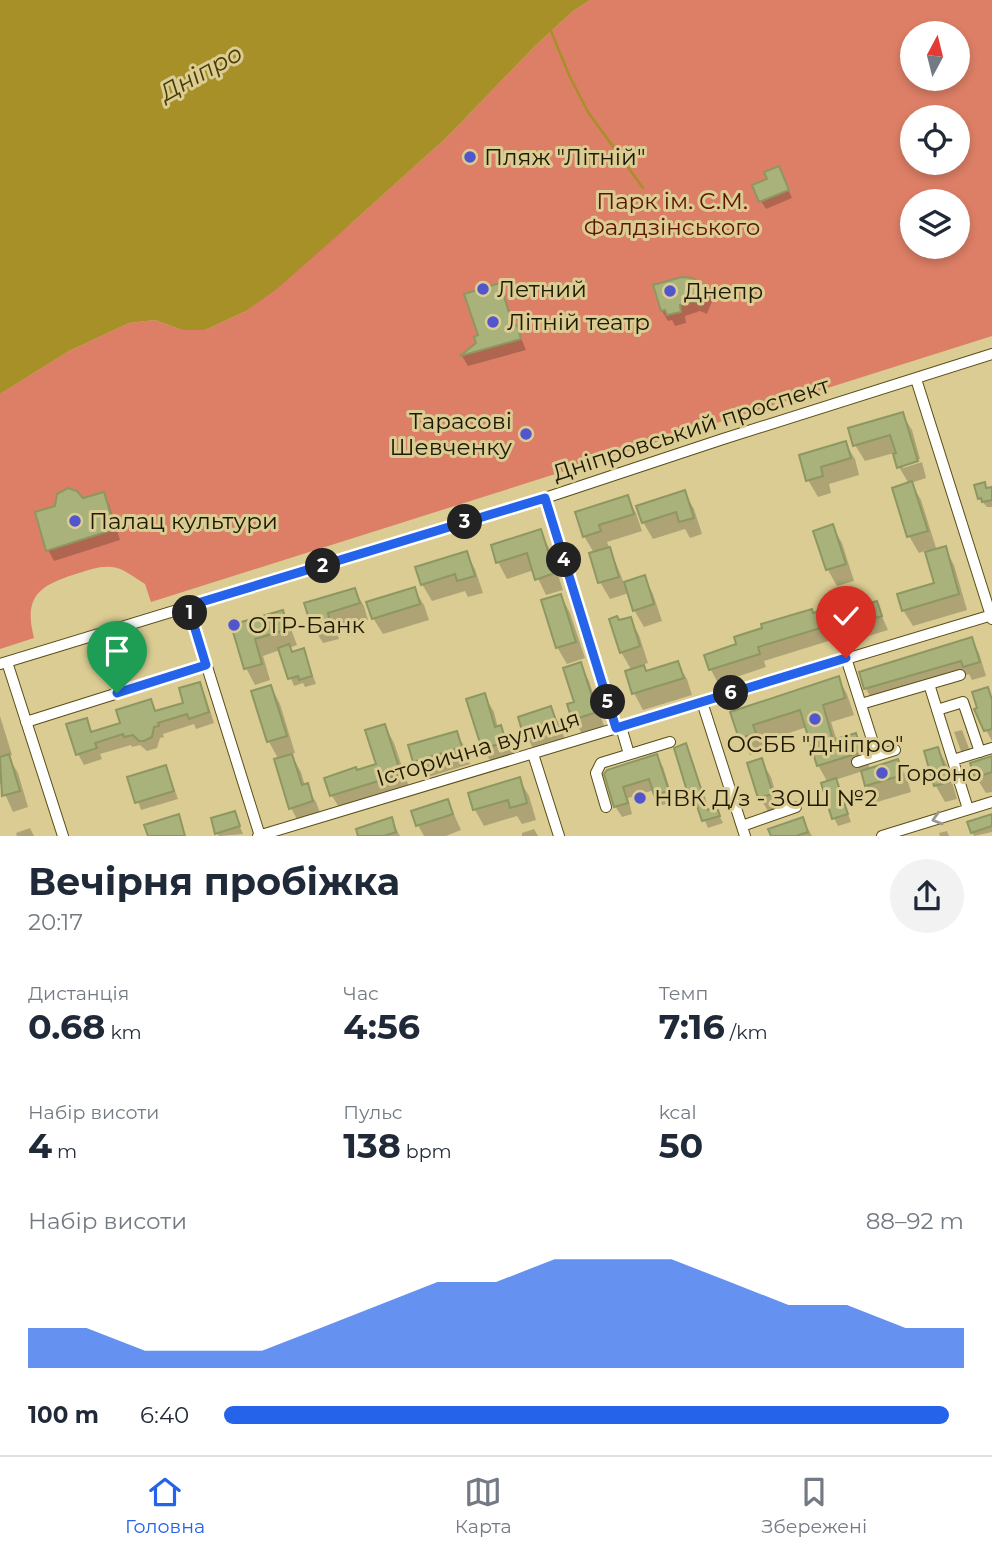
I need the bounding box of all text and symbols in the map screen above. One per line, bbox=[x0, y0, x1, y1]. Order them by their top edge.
north arrow bbox=[900, 21, 970, 91]
map controls bbox=[900, 21, 970, 259]
water label: Дніпро bbox=[153, 38, 247, 108]
button: locate bbox=[900, 105, 970, 175]
place label: Пляж "Літній" bbox=[484, 143, 646, 171]
marker: Пляж "Літній" bbox=[462, 149, 478, 165]
park label: Парк ім. С.М. Фалдзінського bbox=[584, 187, 760, 241]
button: layers bbox=[900, 189, 970, 259]
place label: Летний bbox=[497, 275, 587, 303]
place label: Днепр bbox=[684, 277, 763, 305]
marker: Летний bbox=[475, 281, 491, 297]
marker: Днепр bbox=[662, 283, 678, 299]
place label: Літній театр bbox=[507, 308, 650, 336]
marker: Літній театр bbox=[485, 314, 501, 330]
street label: Дніпровський проспект bbox=[549, 371, 833, 487]
place label: Тарасові Шевченку bbox=[389, 407, 512, 461]
marker: Тарасові Шевченку bbox=[518, 426, 534, 442]
pin: 3 bbox=[448, 504, 482, 540]
place label: Палац культури bbox=[89, 507, 278, 535]
text: 3 bbox=[459, 510, 470, 533]
marker: Палац культури bbox=[67, 513, 83, 529]
pin: 4 bbox=[546, 542, 582, 578]
pin: 2 bbox=[306, 548, 340, 584]
text: 4 bbox=[557, 548, 570, 571]
text: 2 bbox=[317, 554, 328, 577]
pin bbox=[816, 586, 876, 658]
pin: 1 bbox=[172, 596, 208, 630]
icon: check bbox=[827, 597, 865, 635]
text: 1 bbox=[186, 601, 193, 624]
place label: ОТР-Банк bbox=[248, 611, 366, 639]
marker: ОТР-Банк bbox=[226, 617, 242, 633]
pin bbox=[87, 621, 147, 693]
icon: arrive bbox=[98, 632, 136, 670]
pin: 6 bbox=[714, 676, 748, 710]
text: 6 bbox=[724, 681, 737, 704]
pin: 5 bbox=[590, 684, 626, 720]
text: 5 bbox=[602, 690, 613, 713]
street label: Історична вулиця bbox=[373, 704, 583, 792]
marker: ОСББ "Днiпро" bbox=[807, 711, 823, 727]
place label: ОСББ "Днiпро" bbox=[726, 730, 904, 758]
place label: Гороно bbox=[896, 759, 982, 787]
marker: Гороно bbox=[874, 765, 890, 781]
place label: НВК Д/з - ЗОШ №2 bbox=[654, 784, 878, 812]
marker: НВК Д/з - ЗОШ №2 bbox=[632, 790, 648, 806]
one-way arrow bbox=[931, 810, 943, 825]
text: Вечірня пробіжка bbox=[28, 858, 400, 905]
button: share bbox=[890, 859, 964, 933]
text: 20:17 bbox=[28, 908, 83, 936]
text: Дистанція bbox=[28, 982, 129, 1005]
text: Час bbox=[343, 982, 379, 1005]
text: Темп bbox=[659, 982, 708, 1005]
text: 0.68 bbox=[28, 1005, 105, 1048]
text: 4:56 bbox=[343, 1005, 420, 1048]
text: 7:16 bbox=[659, 1005, 725, 1048]
text: km bbox=[105, 1021, 142, 1044]
text: /km bbox=[725, 1021, 768, 1044]
text: Набір висоти bbox=[28, 1101, 159, 1124]
text: Пульс bbox=[343, 1101, 403, 1124]
text: kcal bbox=[659, 1101, 697, 1124]
text: 4 bbox=[28, 1124, 52, 1167]
text: 138 bbox=[343, 1124, 401, 1167]
text: 50 bbox=[659, 1124, 703, 1167]
text: m bbox=[52, 1140, 77, 1163]
text: bpm bbox=[401, 1140, 452, 1163]
text: Набір висоти bbox=[28, 1207, 187, 1235]
text: 88–92 m bbox=[866, 1207, 964, 1235]
text: 100 m bbox=[28, 1401, 99, 1429]
text: 6:40 bbox=[140, 1401, 189, 1429]
tab: Головна bbox=[125, 1473, 205, 1538]
tab: Карта bbox=[455, 1473, 512, 1538]
tab: Збережені bbox=[761, 1473, 867, 1538]

